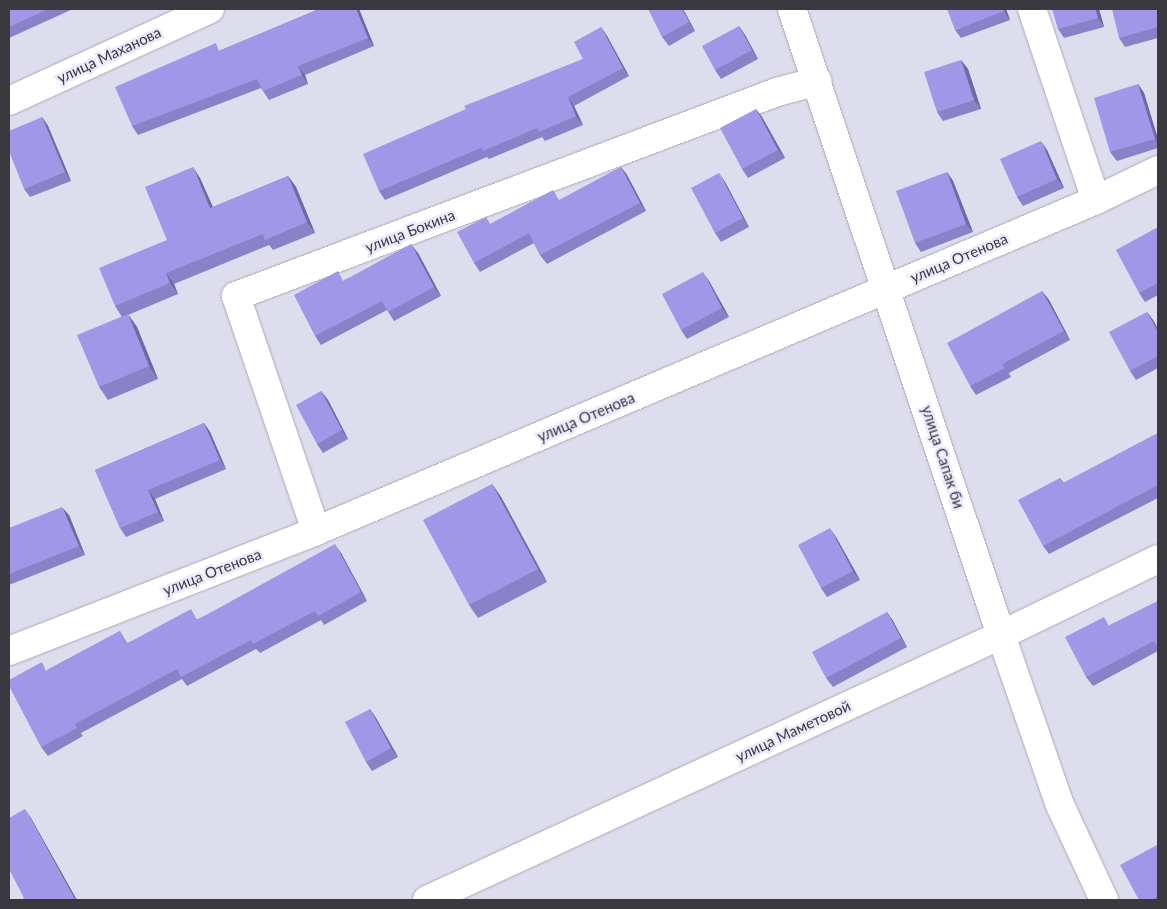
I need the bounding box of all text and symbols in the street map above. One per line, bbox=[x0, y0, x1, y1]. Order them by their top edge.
street label: улица Маханова bbox=[54, 23, 164, 87]
street label: улица Бокина bbox=[362, 206, 458, 256]
street label: улица Отенова bbox=[908, 229, 1010, 287]
street label: улица Отенова bbox=[535, 388, 637, 446]
street label: улица Сапак би bbox=[918, 403, 968, 511]
street label: улица Отенова bbox=[160, 545, 264, 599]
street label: улица Маметовой bbox=[733, 696, 853, 766]

